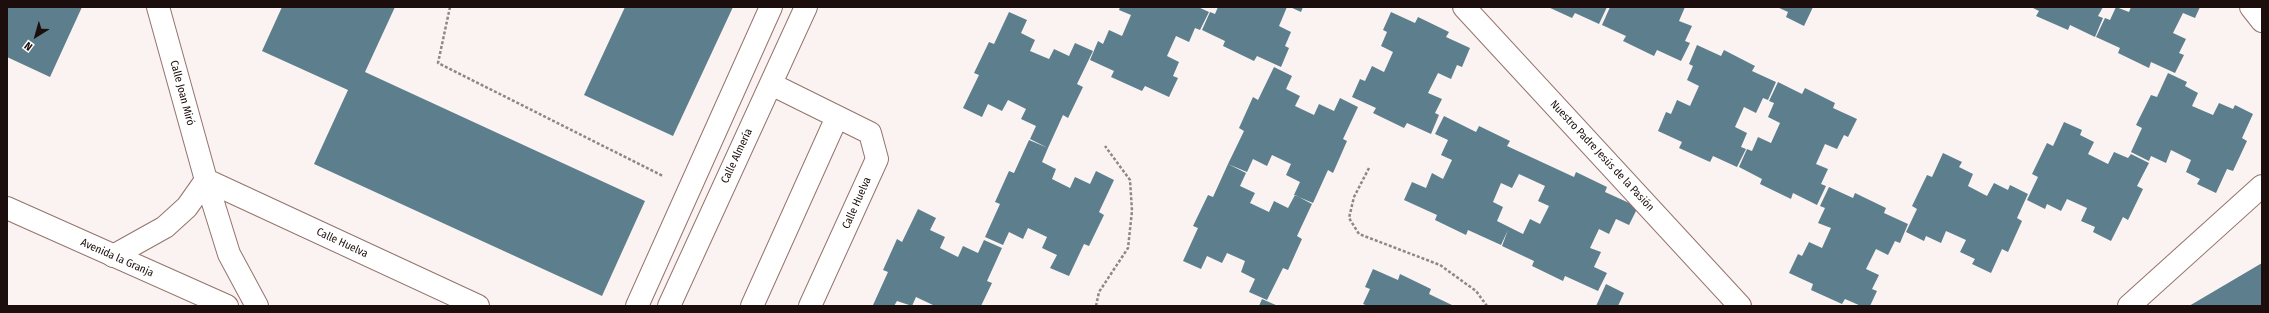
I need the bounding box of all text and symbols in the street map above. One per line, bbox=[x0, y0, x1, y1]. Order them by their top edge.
north arrow bbox=[16, 16, 56, 56]
text: N bbox=[22, 39, 35, 53]
street label: Calle Joan Miró bbox=[167, 59, 197, 127]
street label: Nuestro Padre Jesús de la Pasión bbox=[1547, 98, 1657, 214]
street label: Calle Almería bbox=[719, 126, 755, 186]
street label: Calle Huelva bbox=[840, 175, 874, 231]
street label: Calle Huelva bbox=[314, 225, 370, 261]
street label: Avenida la Granja bbox=[78, 236, 156, 280]

